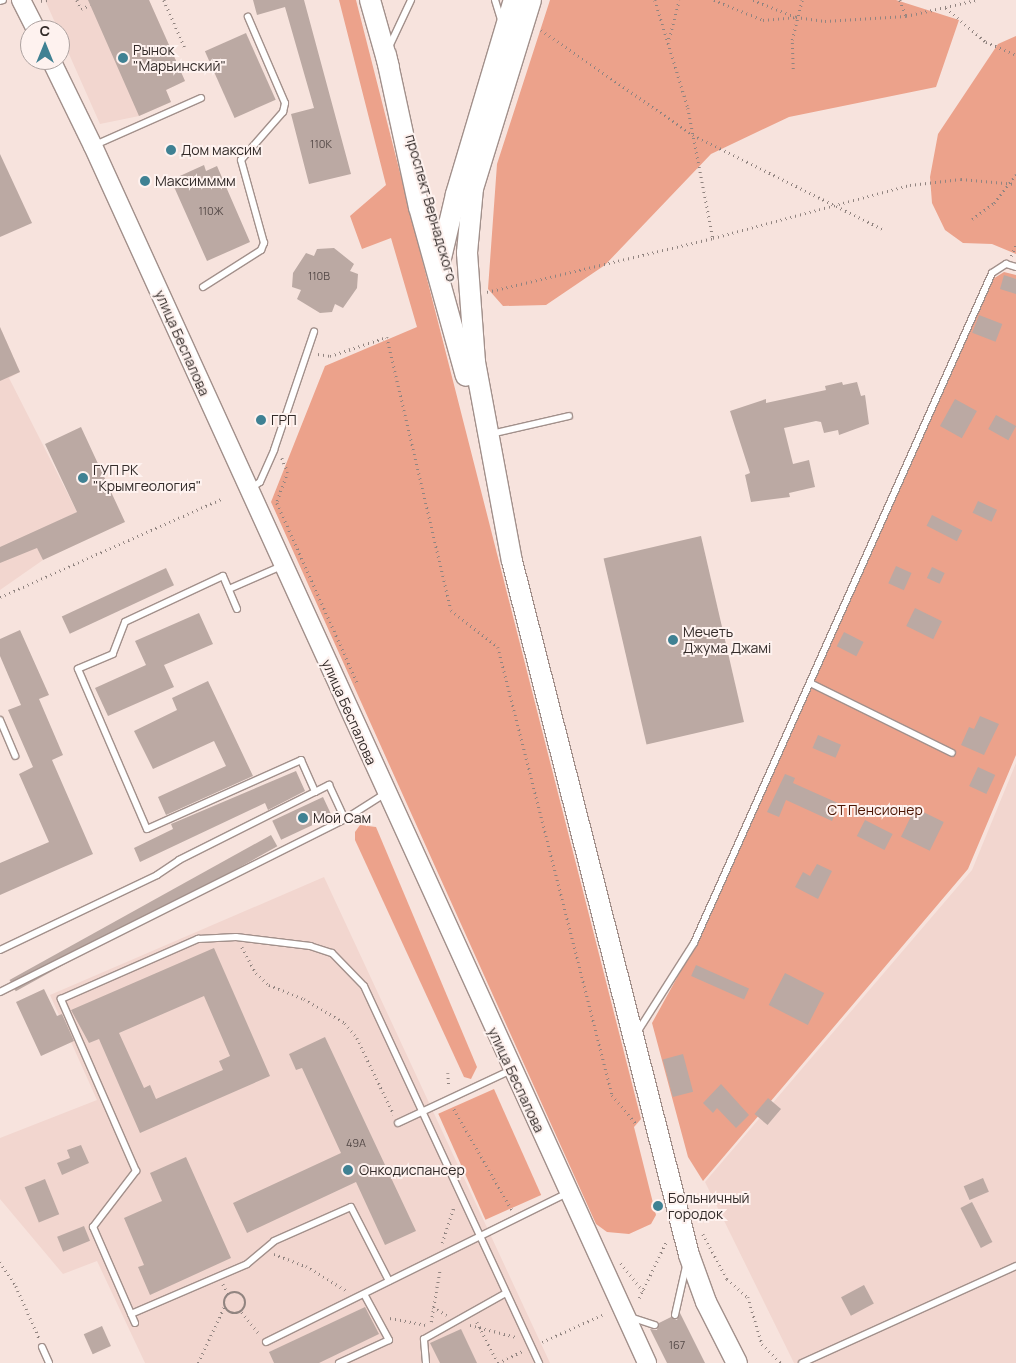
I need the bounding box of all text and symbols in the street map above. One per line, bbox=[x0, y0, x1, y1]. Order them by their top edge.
north arrow bbox=[20, 20, 70, 70]
text: С bbox=[40, 21, 50, 40]
place label: Рынок "Марьинский" bbox=[133, 42, 226, 74]
marker: Рынок "Марьинский" bbox=[117, 52, 129, 64]
street label: проспект Вернадского bbox=[402, 133, 460, 283]
house number: 110К bbox=[310, 137, 332, 151]
place label: Дом максим bbox=[181, 142, 262, 158]
marker: Дом максим bbox=[165, 144, 177, 156]
place label: Максимммм bbox=[155, 173, 236, 189]
marker: Максимммм bbox=[139, 175, 151, 187]
house number: 110Ж bbox=[198, 204, 224, 218]
house number: 110В bbox=[308, 269, 330, 283]
street label: улица Беспалова bbox=[151, 287, 213, 399]
place label: ГРП bbox=[271, 412, 297, 428]
marker: ГРП bbox=[255, 414, 267, 426]
place label: ГУП РК "Крымгеология" bbox=[93, 462, 201, 494]
marker: ГУП РК "Крымгеология" bbox=[77, 472, 89, 484]
place label: Мечеть Джума Джамі bbox=[683, 624, 771, 656]
marker: Мечеть Джума Джамі bbox=[667, 634, 679, 646]
street label: улица Беспалова bbox=[318, 656, 380, 768]
park label: СТ Пенсионер bbox=[827, 802, 923, 818]
place label: Мой Сам bbox=[313, 810, 371, 826]
marker: Мой Сам bbox=[297, 812, 309, 824]
street label: улица Беспалова bbox=[484, 1025, 548, 1135]
house number: 49А bbox=[346, 1136, 366, 1150]
place label: Онкодиспансер bbox=[359, 1162, 465, 1178]
marker: Онкодиспансер bbox=[341, 1163, 355, 1177]
place label: Больничный городок bbox=[668, 1190, 750, 1222]
marker: Больничный городок bbox=[652, 1200, 664, 1212]
house number: 167 bbox=[669, 1338, 685, 1352]

